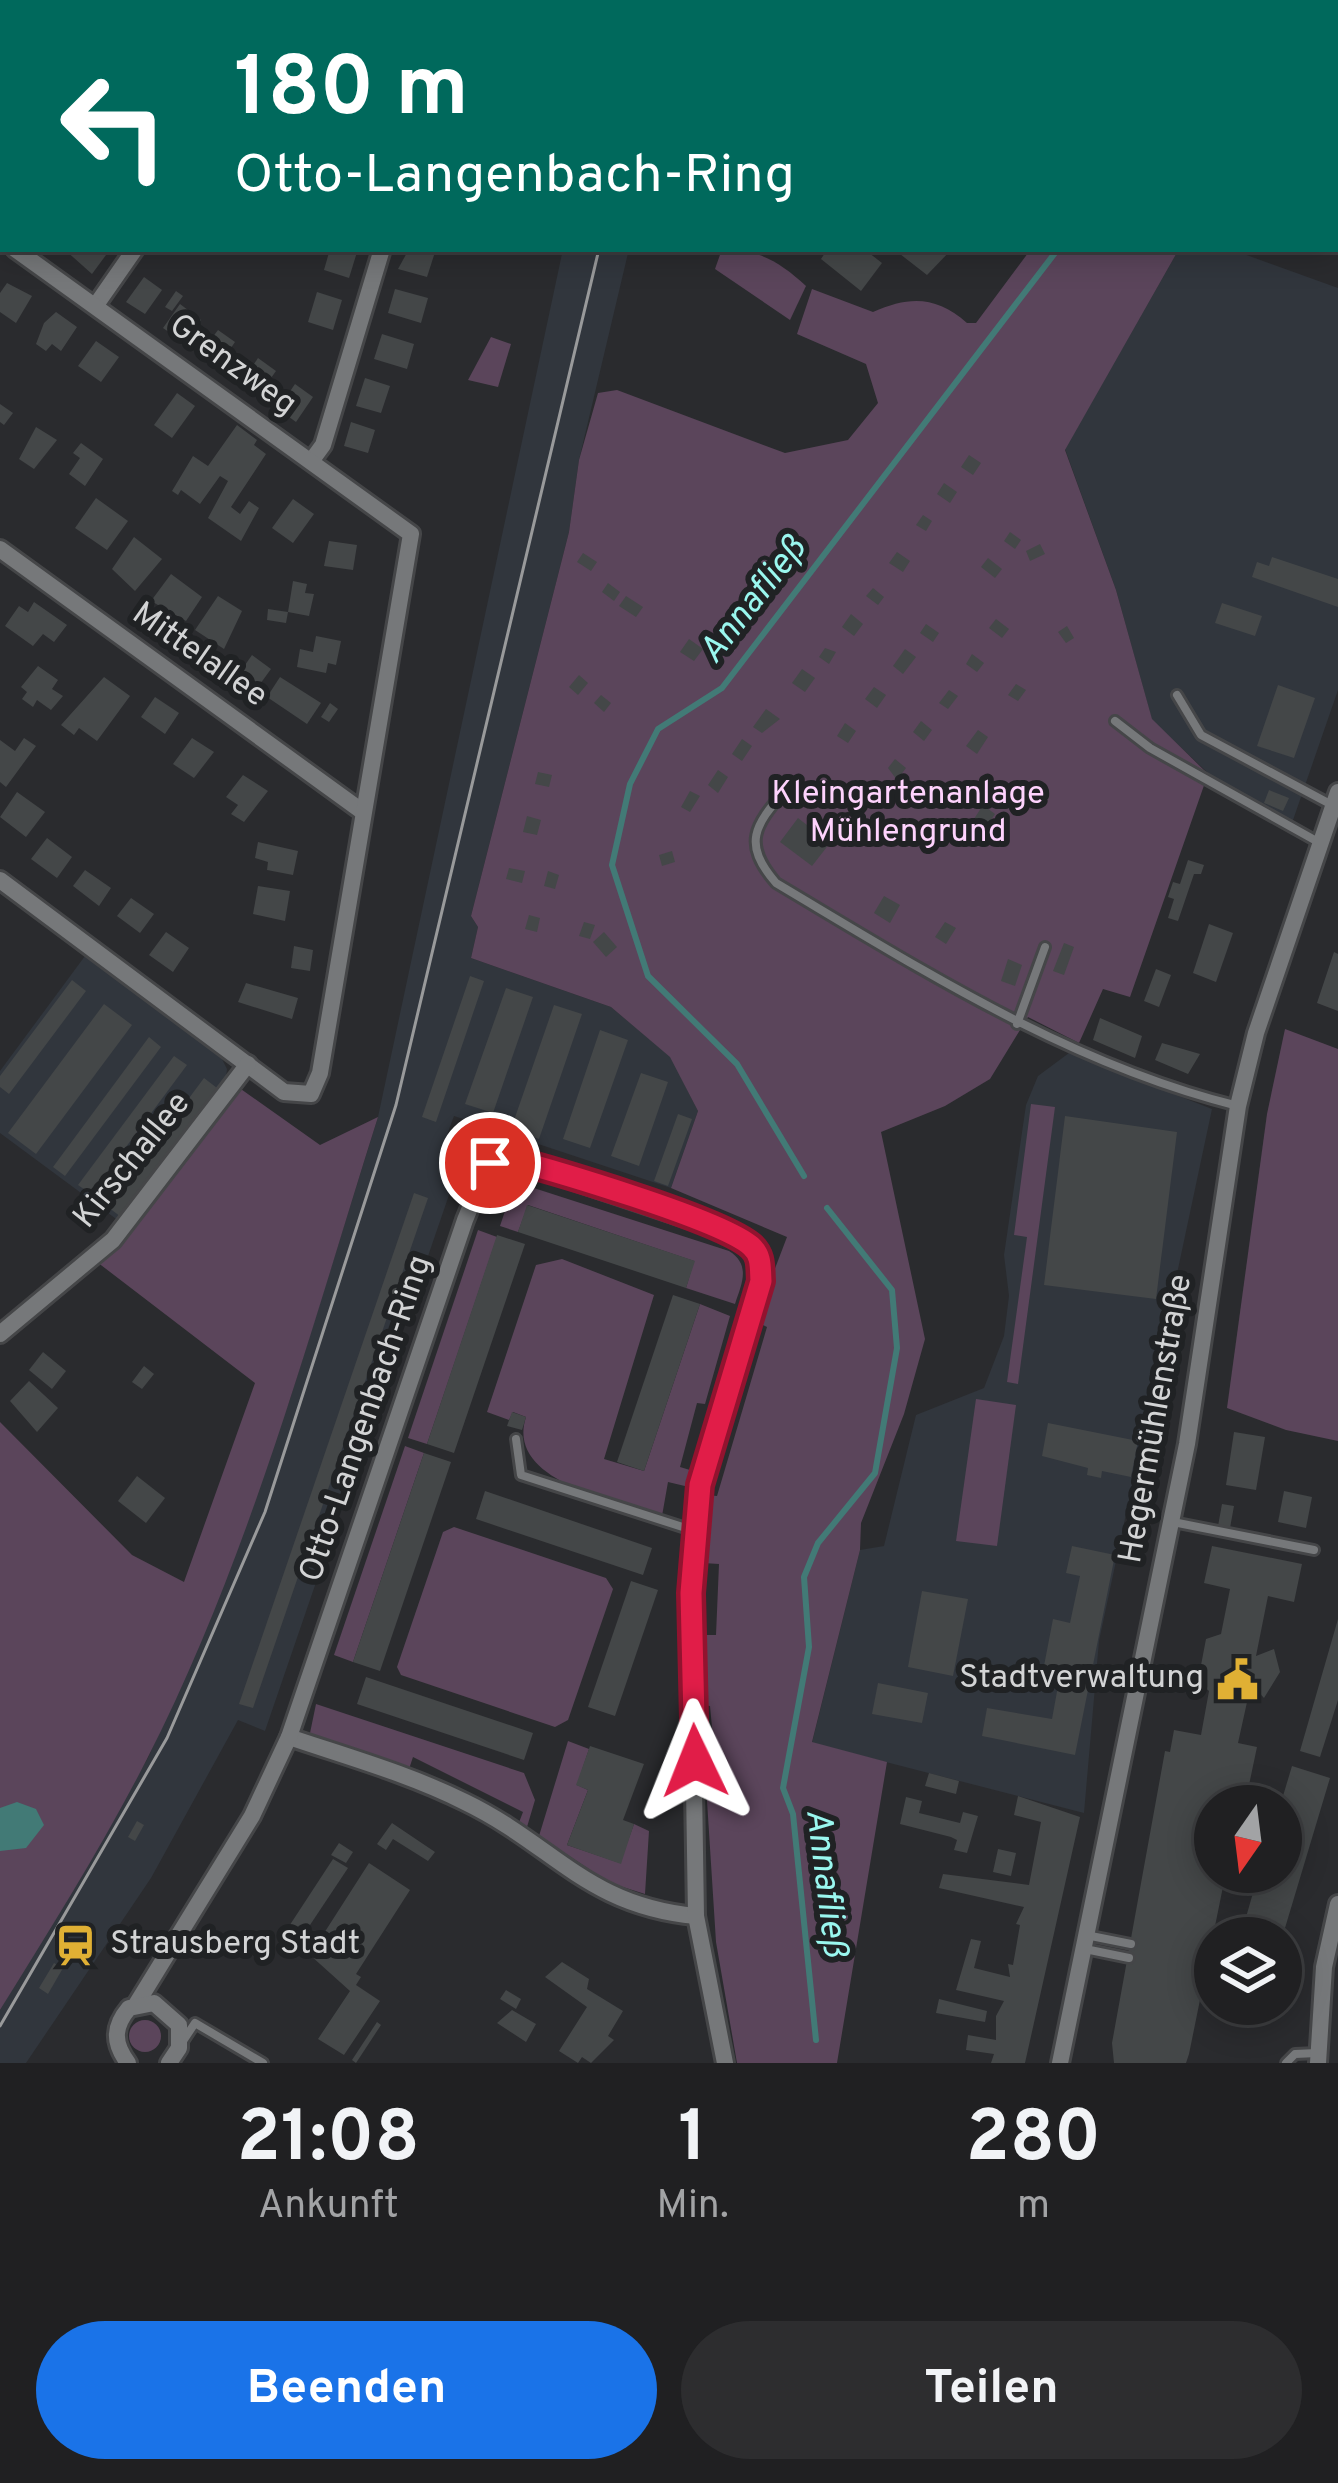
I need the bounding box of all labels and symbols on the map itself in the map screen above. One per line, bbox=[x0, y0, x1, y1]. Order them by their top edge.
street label: Grenzweg bbox=[160, 306, 304, 426]
water label: Annafließ bbox=[690, 527, 819, 674]
street label: Mittelallee bbox=[123, 594, 275, 718]
park label: Kleingartenanlage Mühlengrund bbox=[771, 774, 1045, 854]
street label: Kirschallee bbox=[65, 1084, 201, 1238]
pin bbox=[439, 1112, 541, 1214]
street label: Otto-Langenbach-Ring bbox=[291, 1250, 443, 1588]
street label: Hegermühlenstraße bbox=[1111, 1271, 1203, 1567]
public building icon: Stadtverwaltung bbox=[1215, 1656, 1261, 1702]
place label: Stadtverwaltung bbox=[959, 1658, 1204, 1700]
position arrow bbox=[632, 1698, 758, 1824]
north arrow bbox=[1194, 1785, 1302, 1893]
water label: Annafließ bbox=[793, 1806, 857, 1961]
station icon: Strausberg Stadt bbox=[53, 1922, 99, 1968]
place label: Strausberg Stadt bbox=[110, 1924, 360, 1966]

